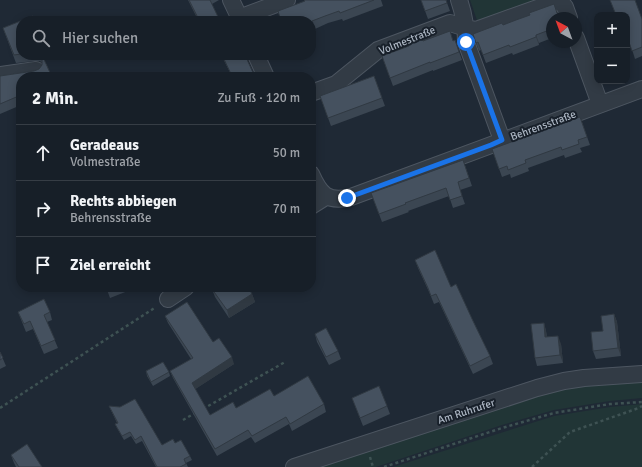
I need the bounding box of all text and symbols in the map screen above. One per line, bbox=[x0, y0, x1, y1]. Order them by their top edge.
north arrow bbox=[546, 12, 582, 48]
map controls bbox=[594, 12, 630, 84]
button: + bbox=[594, 12, 630, 48]
search box bbox=[16, 16, 316, 60]
street label: Volmestraße bbox=[377, 23, 437, 58]
icon: search bbox=[30, 27, 52, 49]
text: Hier suchen bbox=[62, 29, 138, 47]
route start bbox=[457, 33, 475, 51]
button: − bbox=[594, 48, 630, 84]
text: 2 Min. bbox=[32, 88, 78, 109]
text: Zu Fuß · 120 m bbox=[217, 90, 300, 106]
street label: Behrensstraße bbox=[509, 108, 578, 143]
text: Geradeaus bbox=[70, 136, 139, 154]
icon: ahead bbox=[32, 142, 54, 164]
text: 50 m bbox=[273, 145, 300, 161]
text: Volmestraße bbox=[70, 154, 140, 170]
route end bbox=[338, 189, 356, 207]
text: Rechts abbiegen bbox=[70, 192, 177, 210]
icon: right bbox=[32, 198, 54, 220]
text: 70 m bbox=[273, 201, 300, 217]
text: Behrensstraße bbox=[70, 210, 151, 226]
icon: arrive bbox=[32, 254, 54, 276]
text: Ziel erreicht bbox=[70, 256, 151, 274]
street label: Am Ruhrufer bbox=[436, 396, 496, 427]

